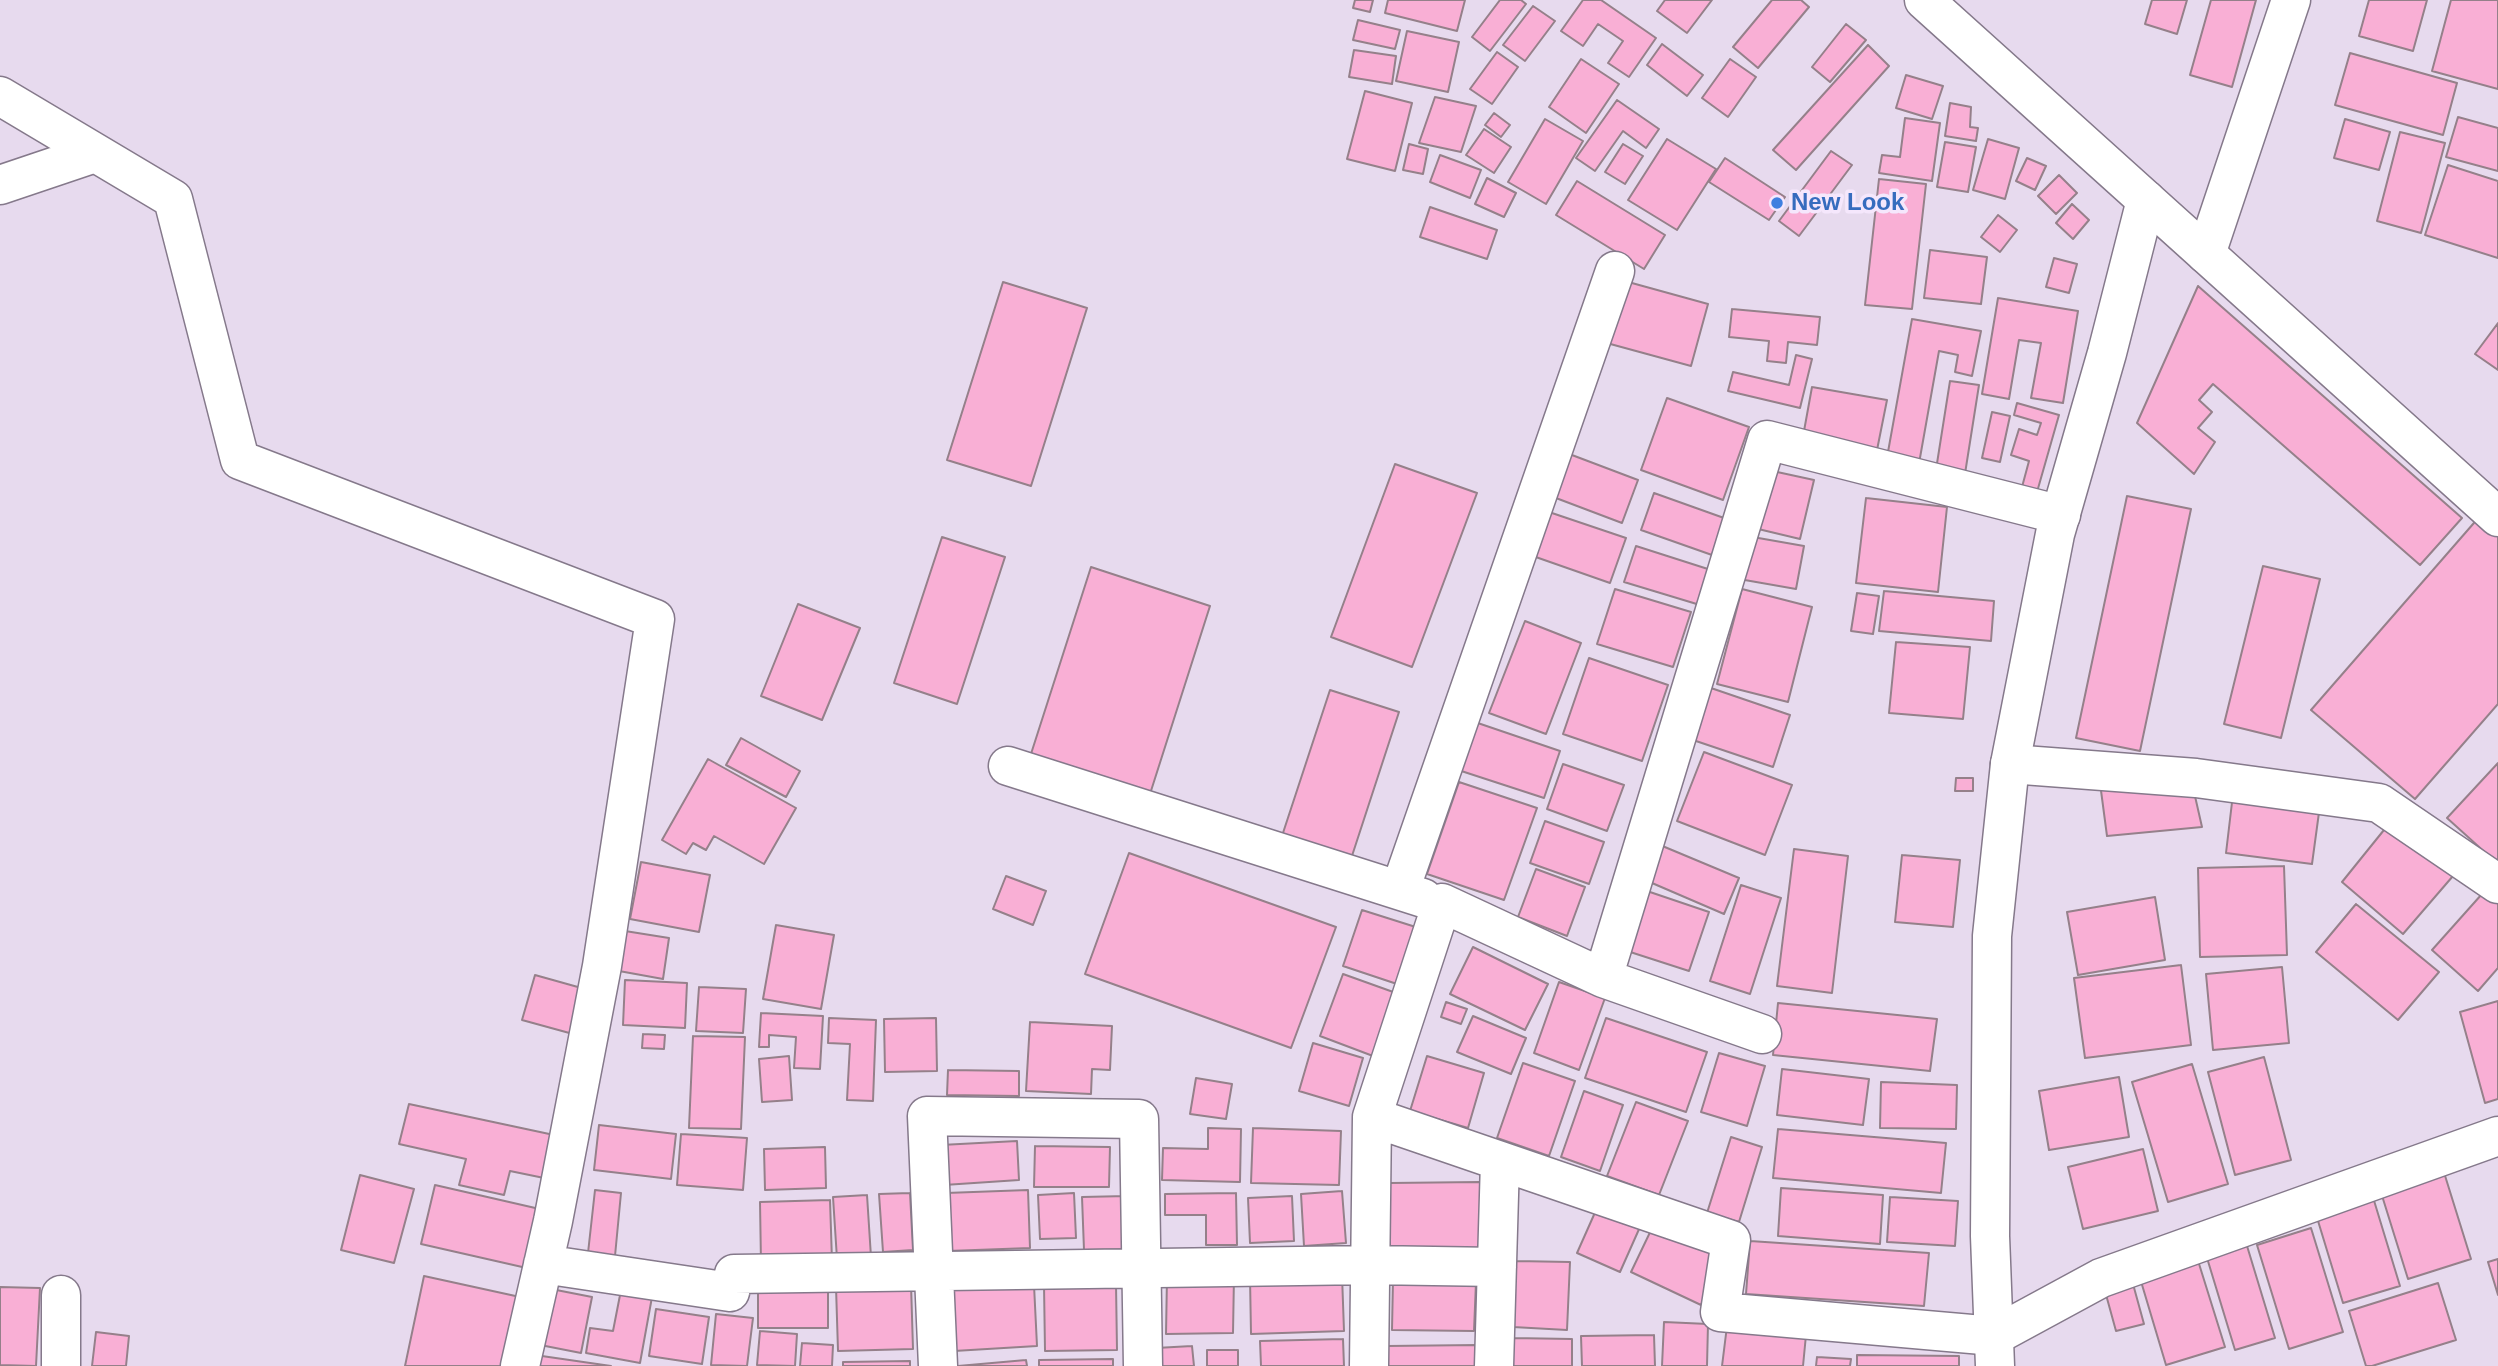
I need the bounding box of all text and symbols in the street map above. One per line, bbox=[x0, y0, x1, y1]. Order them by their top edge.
place label: New Look bbox=[1791, 189, 1904, 217]
marker: New Look bbox=[1769, 195, 1785, 211]

